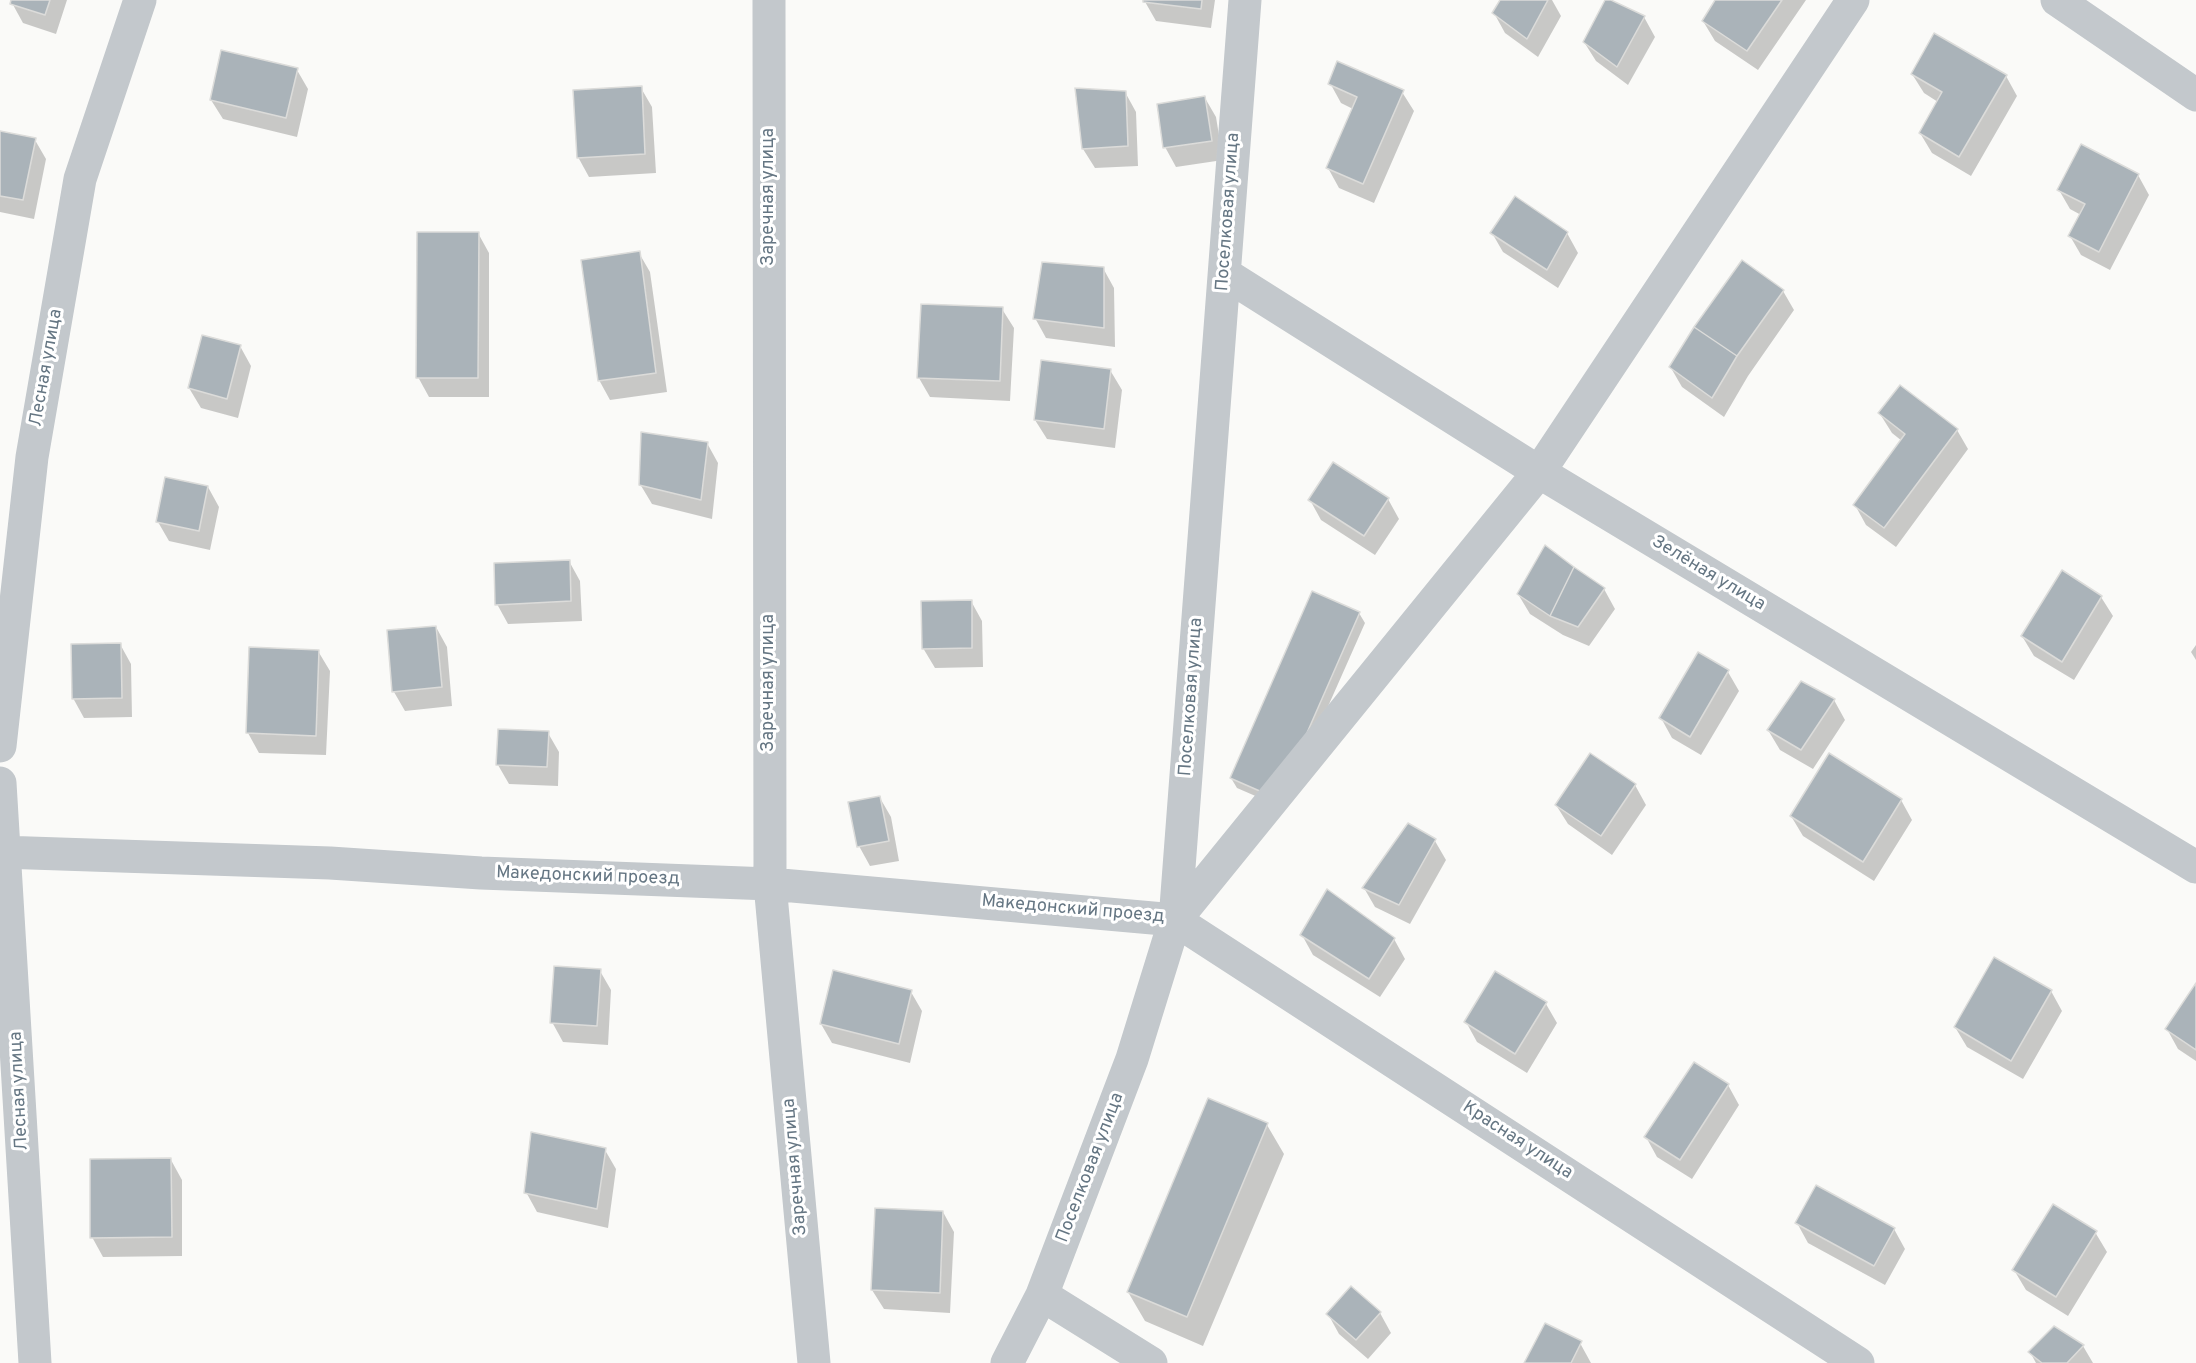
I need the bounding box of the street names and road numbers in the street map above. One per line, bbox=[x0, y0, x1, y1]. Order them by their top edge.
street label: Заречная улица bbox=[758, 128, 780, 266]
street label: Поселковая улица bbox=[1213, 132, 1245, 292]
street label: Лесная улица bbox=[26, 307, 68, 429]
street label: Зелёная улица bbox=[1647, 532, 1769, 616]
street label: Заречная улица bbox=[758, 614, 780, 752]
street label: Поселковая улица bbox=[1176, 617, 1208, 777]
street label: Македонский проезд bbox=[496, 863, 680, 891]
street label: Македонский проезд bbox=[981, 891, 1165, 929]
street label: Лесная улица bbox=[6, 1031, 34, 1151]
street label: Поселковая улица bbox=[1052, 1090, 1130, 1246]
street label: Заречная улица bbox=[779, 1097, 813, 1237]
street label: Красная улица bbox=[1458, 1097, 1576, 1185]

